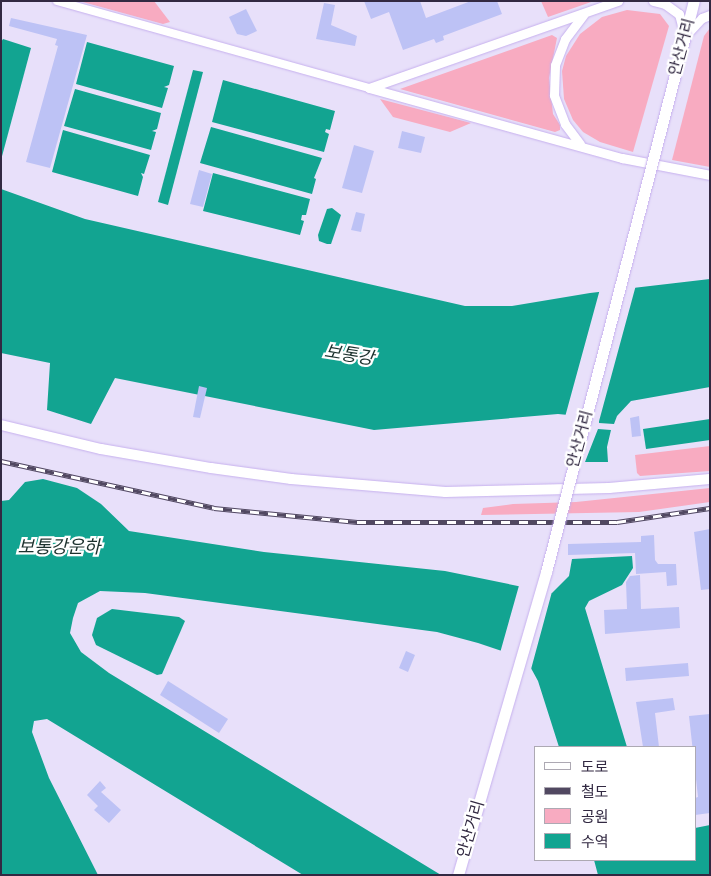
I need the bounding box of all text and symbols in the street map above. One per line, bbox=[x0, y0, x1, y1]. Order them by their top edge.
street label: 안산거리 bbox=[665, 16, 699, 78]
water label: 보통강 bbox=[323, 340, 375, 370]
street label: 안산거리 bbox=[563, 408, 597, 470]
water label: 보통강운하 bbox=[18, 536, 100, 558]
legend bbox=[534, 746, 696, 861]
text: 도로 bbox=[581, 758, 609, 776]
text: 철도 bbox=[581, 783, 609, 801]
street label: 안산거리 bbox=[454, 798, 488, 860]
text: 공원 bbox=[581, 808, 609, 826]
text: 수역 bbox=[581, 833, 609, 851]

